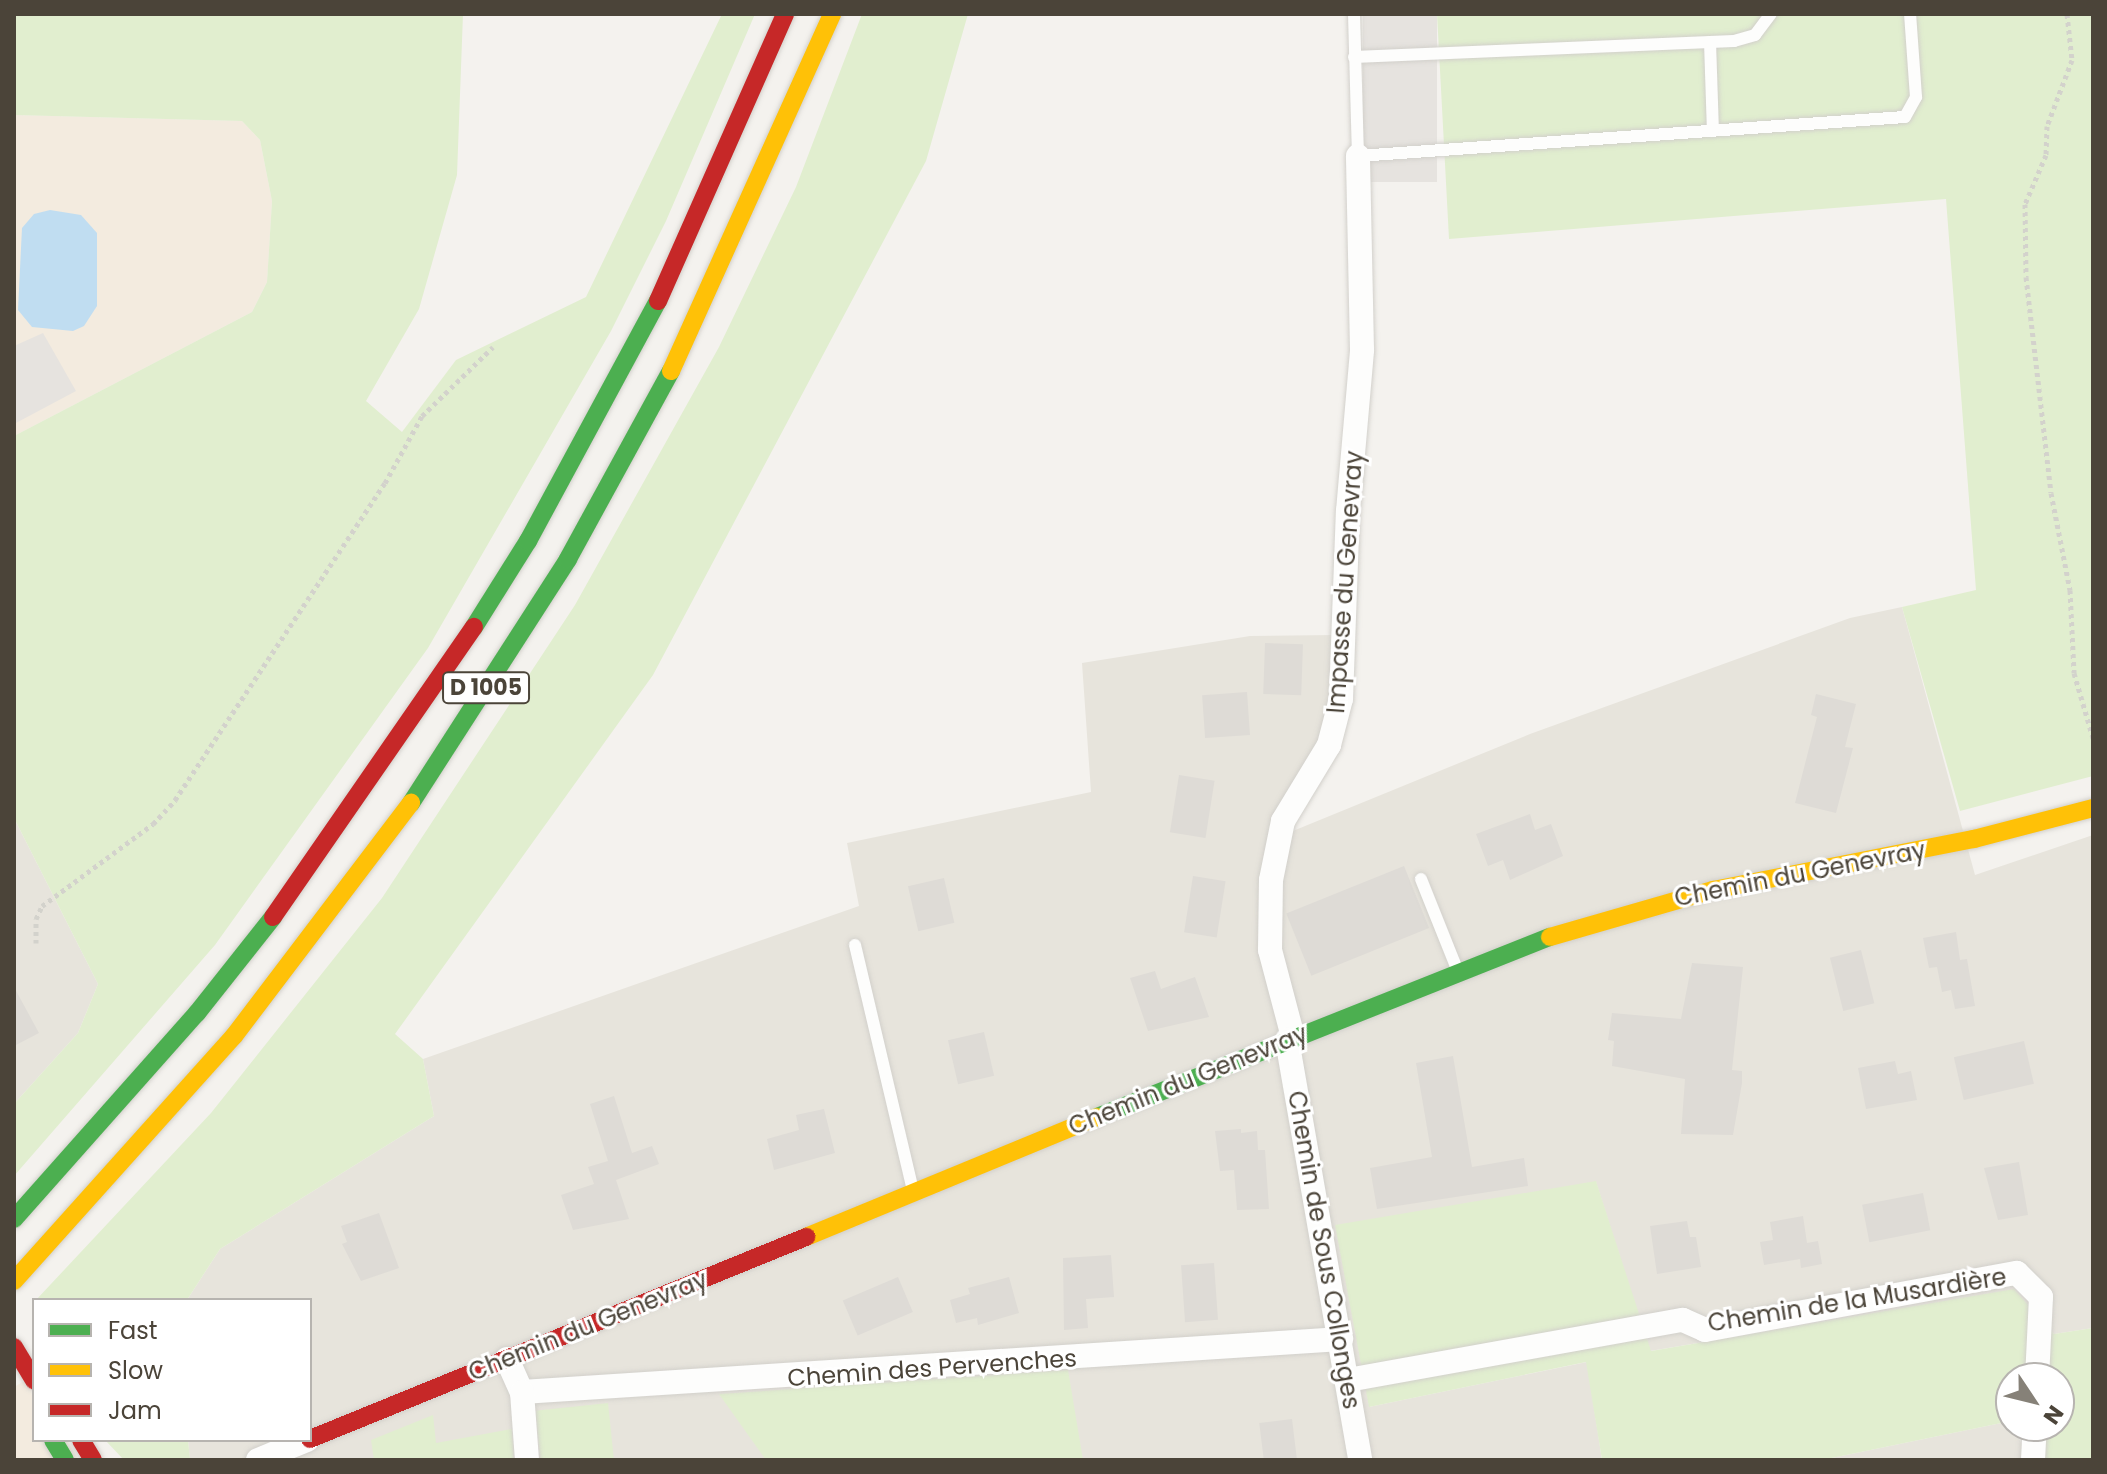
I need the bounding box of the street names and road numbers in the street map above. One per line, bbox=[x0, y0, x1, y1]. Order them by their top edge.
street label: Impasse du Genevray bbox=[1321, 450, 1369, 714]
road number: D 1005 bbox=[442, 670, 530, 706]
street label: Chemin du Genevray bbox=[1672, 836, 1928, 912]
street label: Chemin du Genevray bbox=[1064, 1019, 1312, 1141]
street label: Chemin de Sous Collonges bbox=[1282, 1089, 1366, 1411]
street label: Chemin de la Musardière bbox=[1706, 1262, 2008, 1338]
street label: Chemin du Genevray bbox=[464, 1265, 712, 1387]
street label: Chemin des Pervenches bbox=[786, 1344, 1078, 1392]

